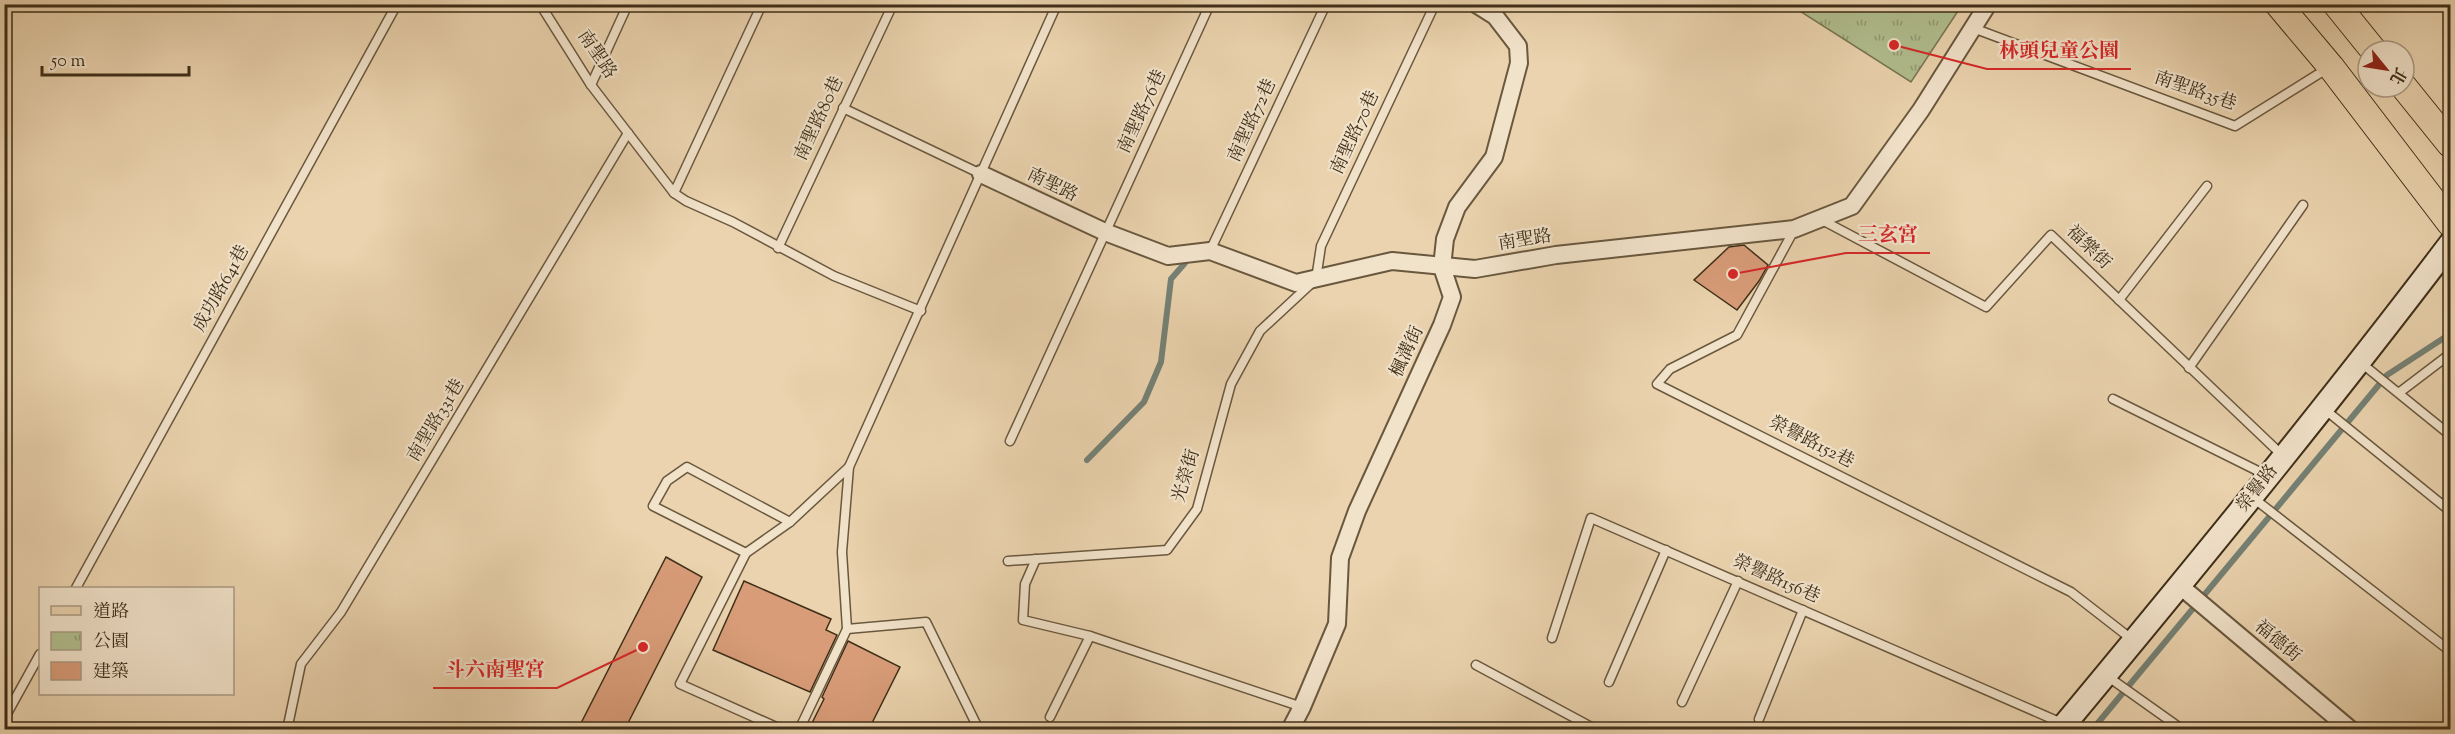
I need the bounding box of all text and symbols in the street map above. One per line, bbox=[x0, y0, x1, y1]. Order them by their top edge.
street label: 南聖路 bbox=[570, 25, 622, 85]
callout: 林頭兒童公園 bbox=[1987, 31, 2131, 69]
text: 林頭兒童公園 bbox=[1999, 38, 2119, 67]
scale bar bbox=[42, 39, 189, 77]
north arrow bbox=[2356, 39, 2416, 99]
text: 50 m bbox=[50, 49, 86, 75]
text: 北 bbox=[2383, 63, 2411, 88]
street label: 南聖路76巷 bbox=[1112, 66, 1174, 158]
street label: 南聖路35巷 bbox=[2150, 66, 2240, 118]
street label: 南聖路80巷 bbox=[789, 72, 851, 166]
street label: 南聖路72巷 bbox=[1222, 75, 1284, 167]
street label: 南聖路70巷 bbox=[1325, 87, 1387, 179]
street label: 南聖路 bbox=[1022, 162, 1082, 210]
callout: 三玄宮 bbox=[1846, 215, 1930, 253]
street label: 福樂街 bbox=[2060, 220, 2116, 276]
text: 三玄宮 bbox=[1858, 222, 1918, 251]
street label: 南聖路 bbox=[1496, 224, 1554, 258]
street label: 成功路641巷 bbox=[187, 241, 257, 337]
street label: 楓溝街 bbox=[1385, 322, 1431, 382]
street label: 南聖路331巷 bbox=[402, 375, 472, 467]
street label: 榮譽路152巷 bbox=[1764, 410, 1858, 476]
street label: 光榮街 bbox=[1167, 446, 1207, 506]
street label: 榮譽路 bbox=[2231, 460, 2285, 518]
street label: 榮譽路156巷 bbox=[1728, 549, 1824, 611]
legend bbox=[39, 587, 234, 695]
text: 道路 bbox=[93, 600, 129, 626]
street label: 福德街 bbox=[2248, 615, 2306, 669]
text: 公園 bbox=[93, 630, 129, 656]
callout: 斗六南聖宮 bbox=[433, 650, 557, 688]
text: 斗六南聖宮 bbox=[445, 657, 545, 686]
text: 建築 bbox=[93, 660, 129, 686]

